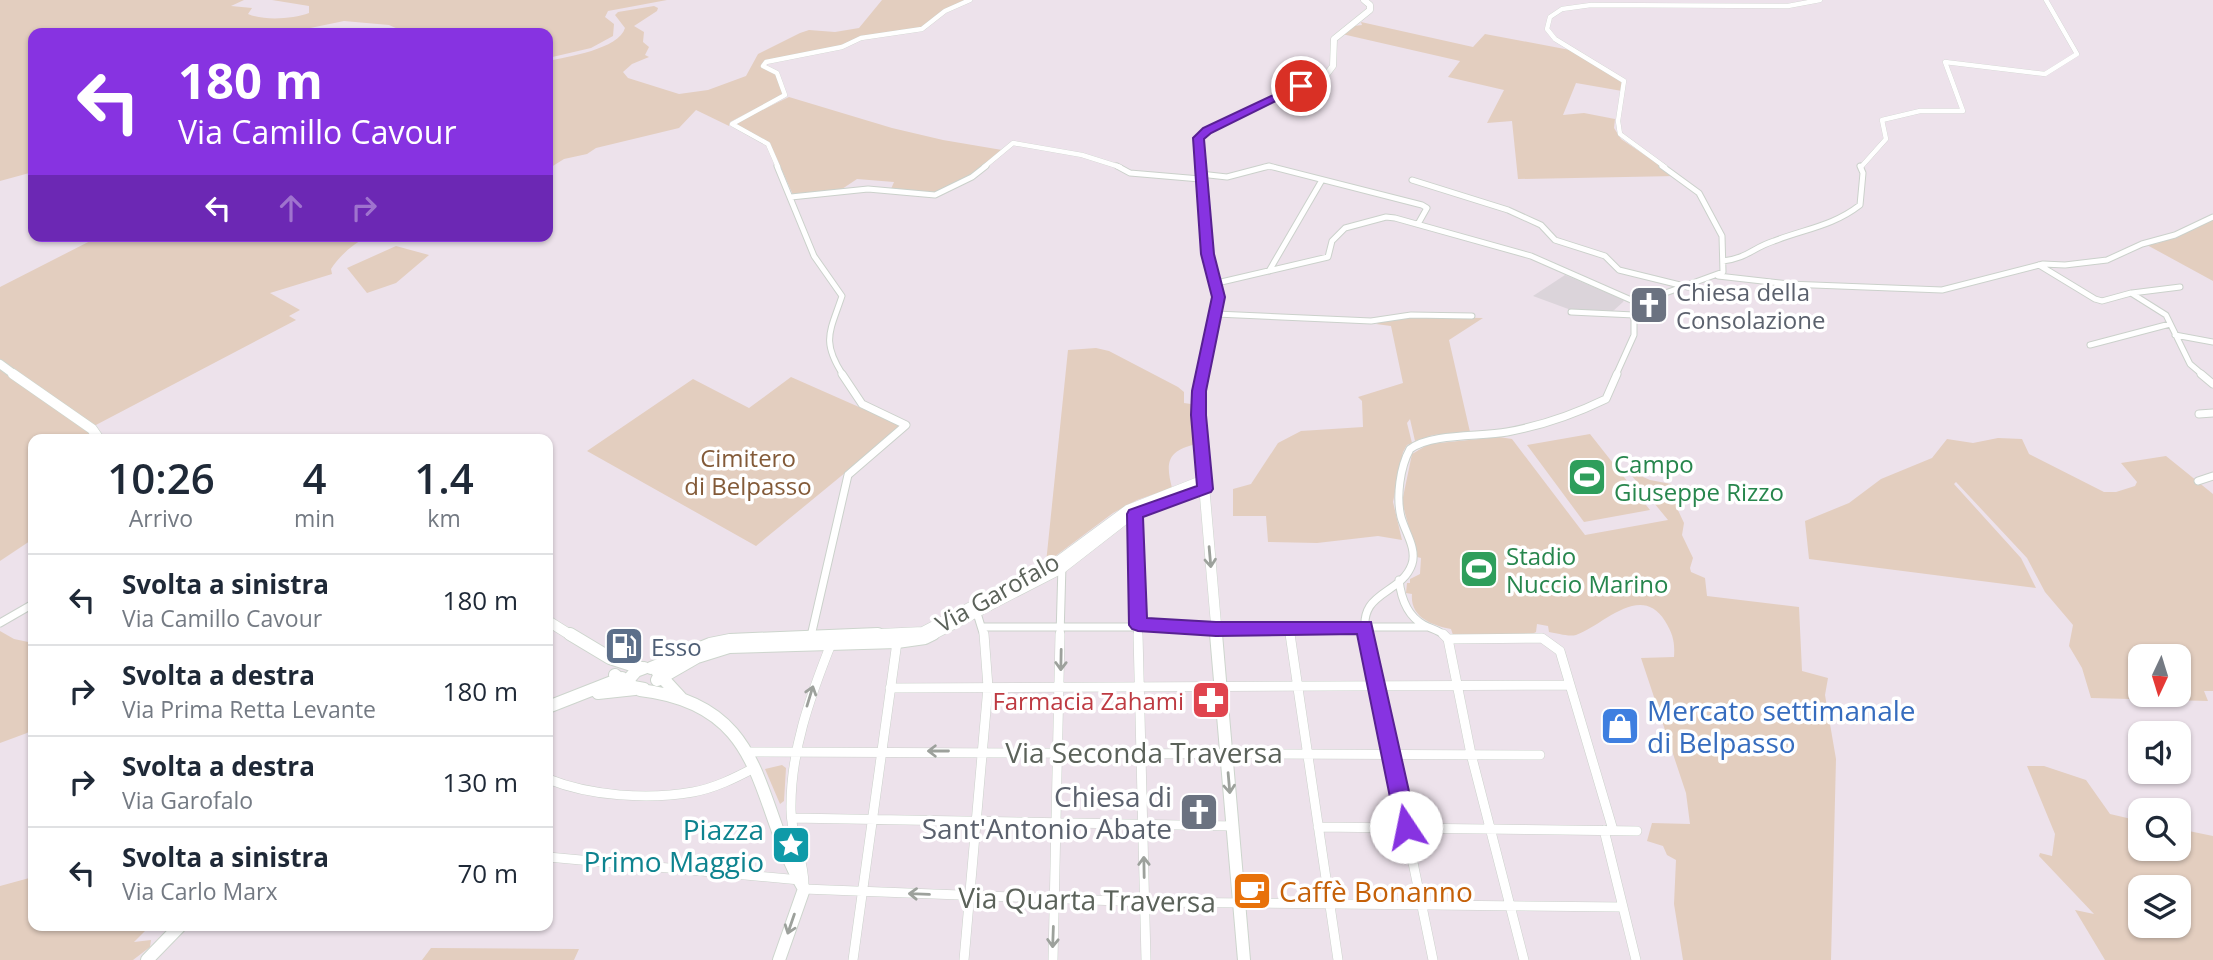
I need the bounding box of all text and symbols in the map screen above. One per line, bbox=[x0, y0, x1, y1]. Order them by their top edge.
text: 180 m bbox=[178, 47, 323, 113]
icon: left bbox=[63, 56, 154, 147]
pin bbox=[1271, 56, 1331, 116]
icon: arrive bbox=[1282, 67, 1320, 105]
text: Via Camillo Cavour bbox=[178, 110, 456, 153]
icon: left bbox=[199, 189, 237, 227]
icon: ahead bbox=[272, 189, 310, 227]
icon: right bbox=[345, 189, 383, 227]
place label: Chiesa della Consolazione bbox=[1676, 275, 1825, 336]
church icon: Chiesa della Consolazione bbox=[1628, 284, 1670, 326]
park label: Cimitero di Belpasso bbox=[684, 441, 812, 502]
place label: Campo Giuseppe Rizzo bbox=[1614, 447, 1784, 508]
text: 10:26 bbox=[107, 449, 215, 506]
text: 4 bbox=[302, 449, 327, 506]
text: 1.4 bbox=[414, 449, 474, 506]
sports icon: Campo Giuseppe Rizzo bbox=[1566, 456, 1608, 498]
text: Arrivo bbox=[129, 502, 193, 534]
text: min bbox=[294, 502, 335, 534]
text: km bbox=[427, 502, 461, 534]
place label: Stadio Nuccio Marino bbox=[1506, 539, 1668, 600]
street label: Via Garofalo bbox=[929, 544, 1065, 640]
one-way arrow bbox=[1204, 545, 1217, 567]
sports icon: Stadio Nuccio Marino bbox=[1458, 548, 1500, 590]
text: Svolta a sinistra bbox=[122, 566, 329, 602]
icon: left bbox=[63, 581, 101, 619]
text: 180 m bbox=[443, 582, 518, 618]
text: Via Camillo Cavour bbox=[122, 602, 322, 634]
fuel station icon: Esso bbox=[603, 625, 645, 667]
place label: Esso bbox=[651, 630, 702, 663]
north arrow bbox=[2128, 644, 2191, 707]
map controls bbox=[2128, 644, 2191, 938]
one-way arrow bbox=[1054, 649, 1068, 672]
text: Svolta a destra bbox=[122, 657, 315, 693]
icon: right bbox=[63, 672, 101, 710]
text: 180 m bbox=[443, 673, 518, 709]
pharmacy icon: Farmacia Zahami bbox=[1190, 679, 1232, 721]
place label: Farmacia Zahami bbox=[992, 684, 1184, 717]
one-way arrow bbox=[805, 686, 818, 708]
place label: Mercato settimanale di Belpasso bbox=[1647, 691, 1916, 761]
text: Via Prima Retta Levante bbox=[122, 693, 376, 725]
shop icon: Mercato settimanale di Belpasso bbox=[1599, 705, 1641, 747]
button: sound bbox=[2128, 721, 2191, 784]
street label: Via Seconda Traversa bbox=[1005, 733, 1283, 771]
one-way arrow bbox=[927, 744, 950, 758]
text: Svolta a destra bbox=[122, 748, 315, 784]
icon: right bbox=[63, 763, 101, 801]
text: 130 m bbox=[443, 764, 518, 800]
one-way arrow bbox=[1223, 772, 1236, 794]
place label: Chiesa di Sant'Antonio Abate bbox=[922, 777, 1172, 847]
text: Via Garofalo bbox=[122, 784, 253, 816]
position arrow bbox=[1369, 790, 1443, 864]
church icon: Chiesa di Sant'Antonio Abate bbox=[1178, 791, 1220, 833]
button: search bbox=[2128, 798, 2191, 861]
place label: Piazza Primo Maggio bbox=[584, 810, 764, 880]
place icon: Piazza Primo Maggio bbox=[770, 824, 812, 866]
text: Svolta a sinistra bbox=[122, 839, 329, 875]
icon: left bbox=[63, 854, 101, 892]
text: 70 m bbox=[457, 855, 518, 891]
one-way arrow bbox=[1137, 856, 1151, 879]
cafe icon: Caffè Bonanno bbox=[1231, 870, 1273, 912]
place label: Caffè Bonanno bbox=[1279, 872, 1473, 910]
text: Via Carlo Marx bbox=[122, 875, 277, 907]
button: layers bbox=[2128, 875, 2191, 938]
street label: Via Quarta Traversa bbox=[958, 878, 1216, 920]
one-way arrow bbox=[908, 888, 931, 901]
one-way arrow bbox=[784, 913, 796, 935]
one-way arrow bbox=[1047, 925, 1060, 948]

